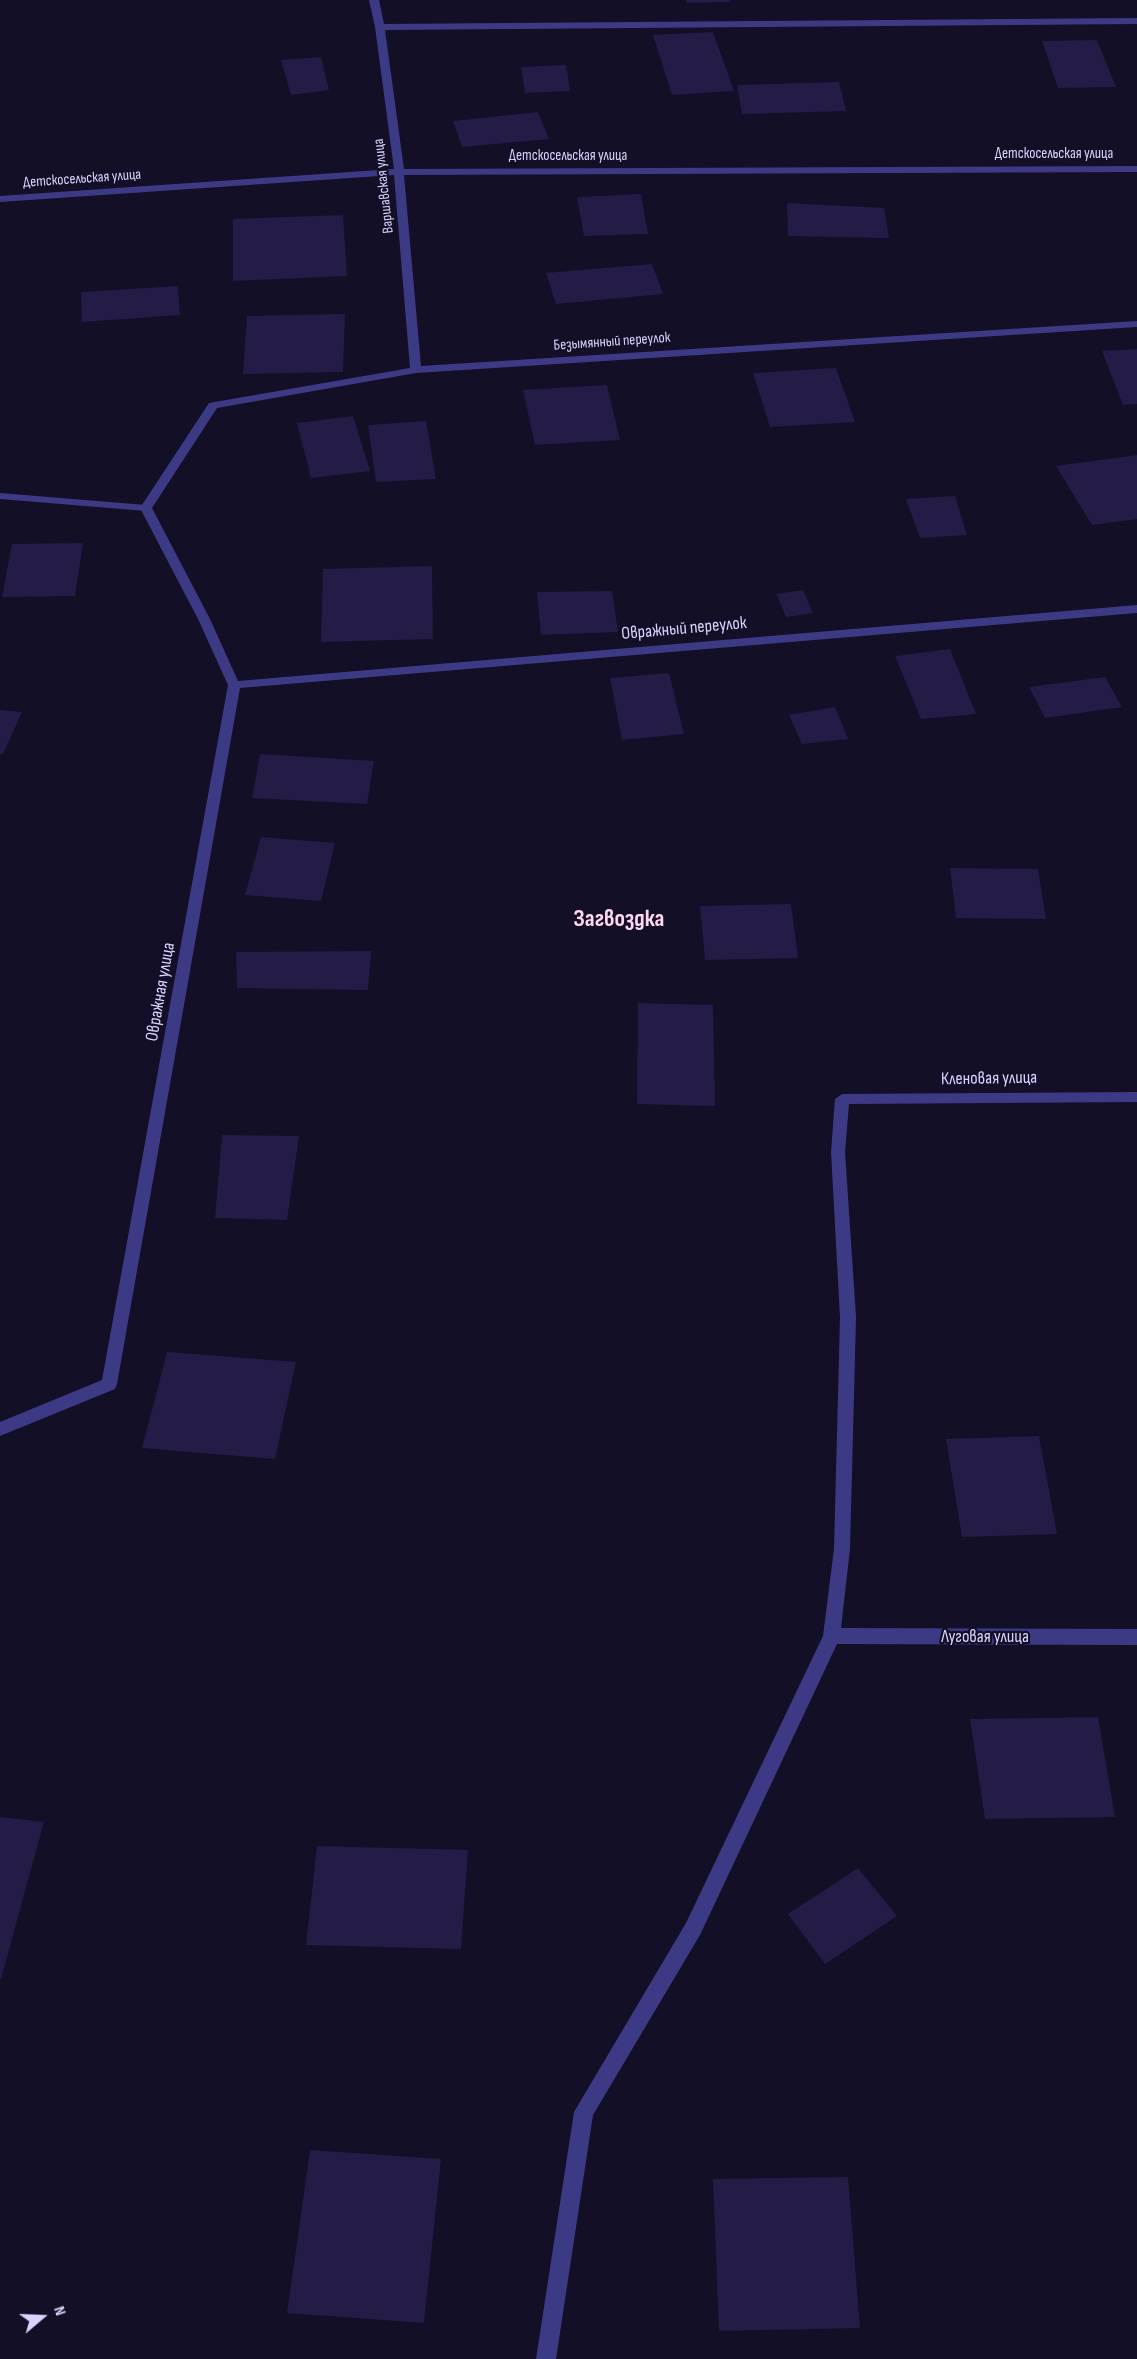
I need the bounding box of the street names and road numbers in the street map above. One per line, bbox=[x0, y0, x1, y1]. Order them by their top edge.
street label: Варшавская улица bbox=[370, 138, 398, 234]
street label: Детскосельская улица bbox=[995, 145, 1113, 163]
street label: Детскосельская улица bbox=[509, 147, 627, 165]
street label: Детскосельская улица bbox=[22, 166, 142, 192]
street label: Безымянный переулок bbox=[553, 329, 671, 355]
street label: Овражный переулок bbox=[620, 613, 748, 645]
street label: Овражная улица bbox=[142, 941, 180, 1043]
street label: Кленовая улица bbox=[941, 1067, 1037, 1091]
street label: Луговая улица bbox=[941, 1626, 1029, 1648]

